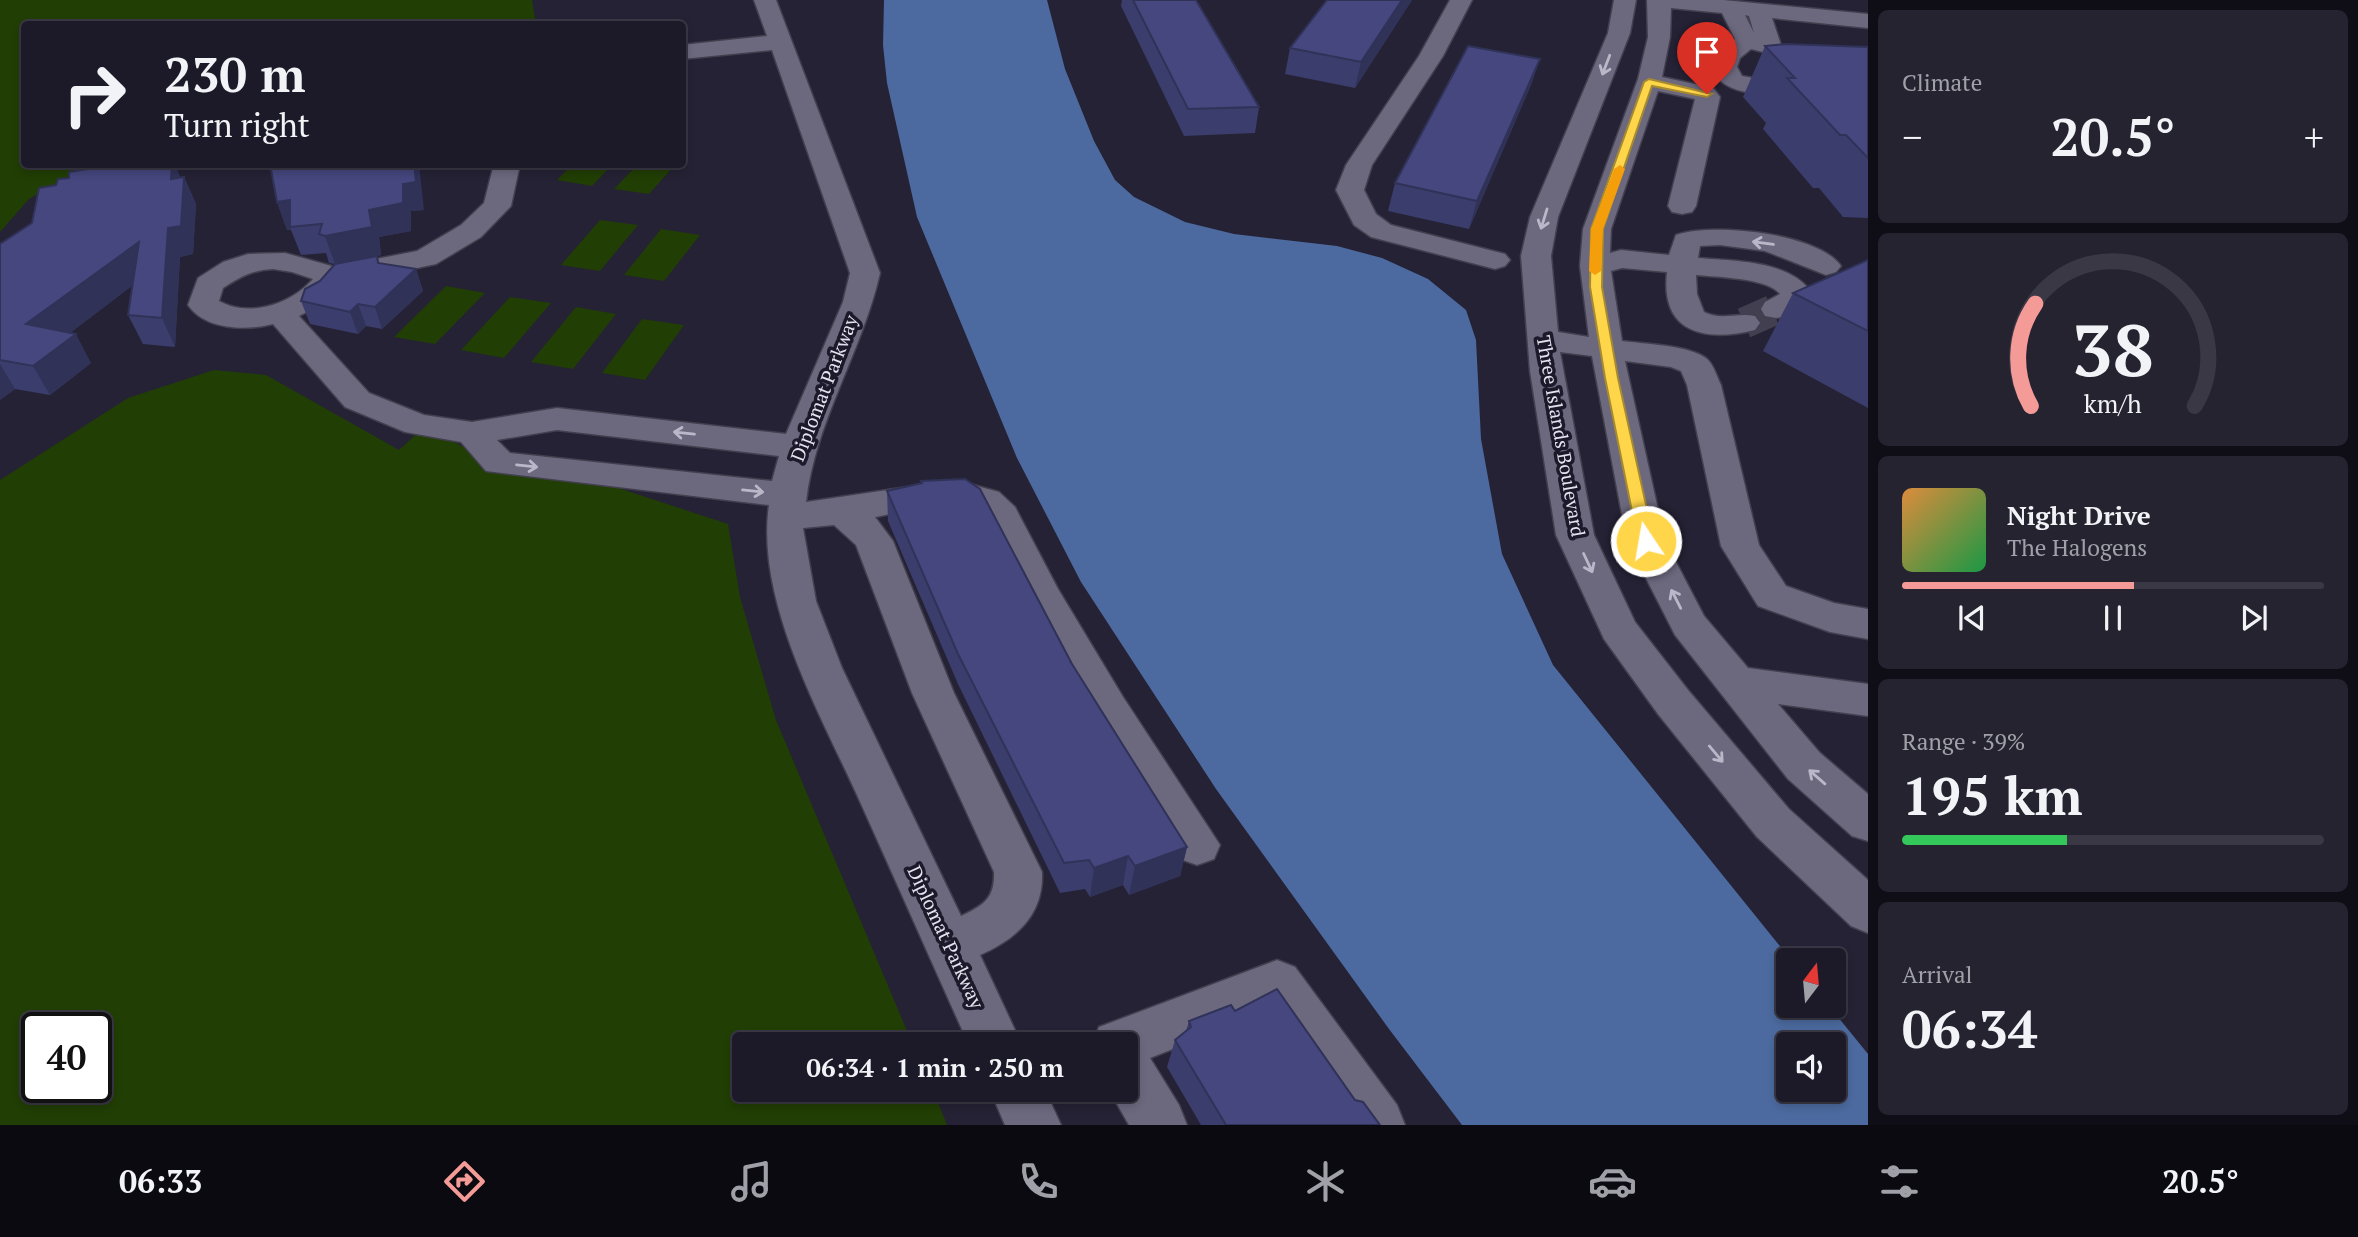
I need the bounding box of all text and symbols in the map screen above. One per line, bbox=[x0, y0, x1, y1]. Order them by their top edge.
pin bbox=[1677, 22, 1737, 94]
icon: arrive bbox=[1688, 33, 1726, 71]
text: 230 m bbox=[164, 41, 306, 106]
icon: right bbox=[49, 49, 140, 140]
one-way arrow bbox=[1599, 54, 1611, 76]
text: Climate bbox=[1902, 67, 1982, 98]
text: 20.5° bbox=[2050, 102, 2176, 171]
text: Turn right bbox=[164, 104, 310, 146]
text: − bbox=[1902, 112, 1922, 162]
text: + bbox=[2304, 112, 2324, 162]
one-way arrow bbox=[1537, 208, 1550, 230]
one-way arrow bbox=[1752, 236, 1775, 249]
text: 38 bbox=[2072, 300, 2154, 397]
street label: Diplomat Parkway bbox=[784, 311, 863, 465]
street label: Three Islands Boulevard bbox=[1531, 333, 1592, 539]
text: km/h bbox=[2084, 386, 2142, 419]
one-way arrow bbox=[673, 427, 695, 440]
one-way arrow bbox=[515, 459, 538, 472]
one-way arrow bbox=[741, 485, 764, 498]
text: Night Drive bbox=[2007, 498, 2151, 532]
position arrow bbox=[1609, 504, 1683, 578]
text: The Halogens bbox=[2007, 532, 2147, 563]
one-way arrow bbox=[1582, 552, 1595, 574]
one-way arrow bbox=[1669, 589, 1683, 610]
icon: previous bbox=[1953, 599, 1991, 637]
icon: pause bbox=[2094, 599, 2132, 637]
icon: next bbox=[2235, 599, 2273, 637]
text: Range · 39% bbox=[1902, 726, 2025, 757]
one-way arrow bbox=[1708, 745, 1724, 763]
text: 195 km bbox=[1902, 761, 2083, 830]
one-way arrow bbox=[1808, 769, 1826, 785]
street label: Diplomat Parkway bbox=[902, 861, 991, 1013]
north arrow bbox=[1776, 948, 1846, 1018]
map controls bbox=[1776, 948, 1846, 1102]
text: Arrival bbox=[1902, 959, 1973, 990]
text: 06:34 bbox=[1902, 994, 2037, 1063]
speed limit sign: 40 bbox=[21, 1012, 112, 1103]
button: sound bbox=[1776, 1032, 1846, 1102]
text: 06:34 · 1 min · 250 m bbox=[806, 1050, 1064, 1084]
icon: directions bbox=[440, 1157, 489, 1206]
icon: music bbox=[727, 1157, 776, 1206]
icon: phone bbox=[1014, 1157, 1063, 1206]
icon: climate bbox=[1301, 1157, 1350, 1206]
icon: car bbox=[1588, 1157, 1637, 1206]
icon: filters bbox=[1875, 1157, 1924, 1206]
text: 06:33 bbox=[119, 1160, 202, 1202]
text: 20.5° bbox=[2162, 1160, 2239, 1202]

